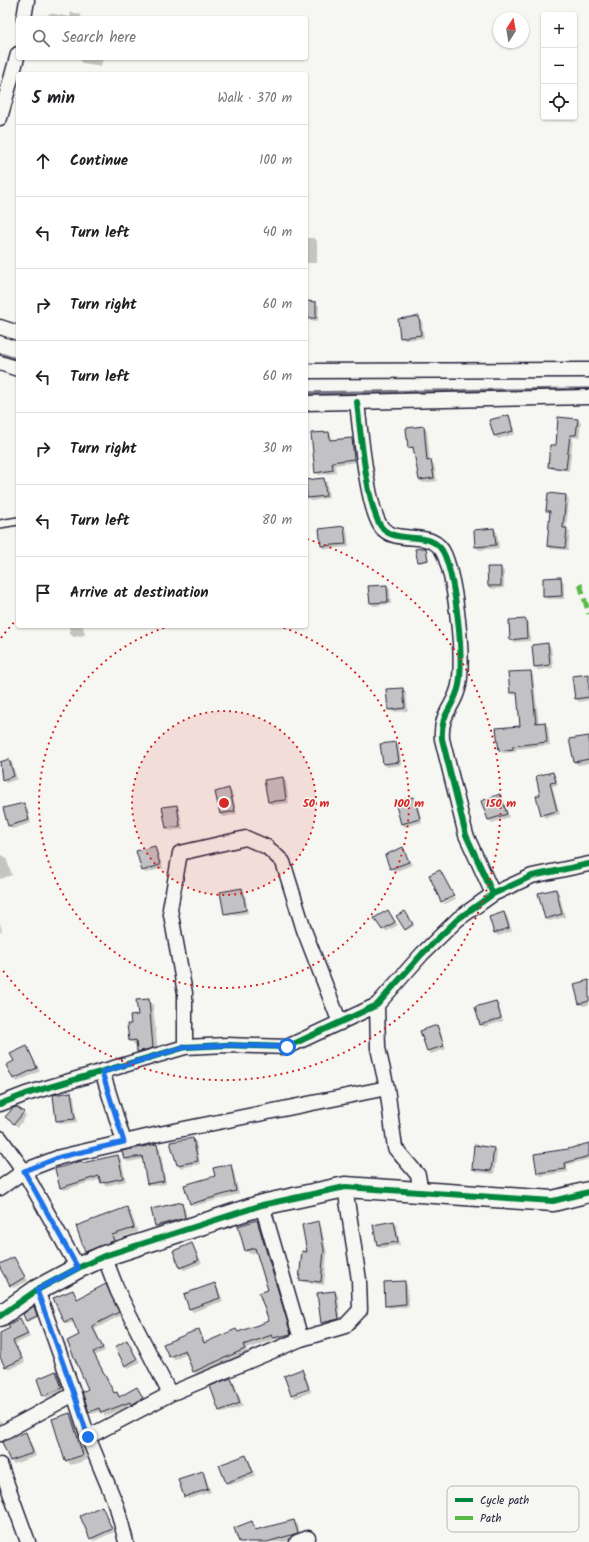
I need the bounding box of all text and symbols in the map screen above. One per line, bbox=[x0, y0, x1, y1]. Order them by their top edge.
north arrow bbox=[493, 12, 529, 48]
map controls bbox=[541, 12, 577, 120]
button: + bbox=[541, 12, 577, 48]
search box bbox=[16, 16, 308, 60]
text: Search here bbox=[62, 26, 136, 50]
icon: search bbox=[30, 27, 52, 49]
button: − bbox=[541, 48, 577, 84]
button: locate bbox=[541, 84, 577, 120]
text: 5 min bbox=[32, 85, 75, 112]
text: Walk · 370 m bbox=[217, 88, 292, 109]
text: Continue bbox=[70, 149, 128, 173]
icon: ahead bbox=[32, 150, 54, 172]
text: 100 m bbox=[259, 150, 292, 171]
text: Turn left bbox=[70, 221, 130, 245]
icon: left bbox=[32, 222, 54, 244]
text: 40 m bbox=[263, 222, 292, 243]
text: Turn right bbox=[70, 293, 137, 317]
icon: right bbox=[32, 294, 54, 316]
text: 60 m bbox=[263, 294, 292, 315]
text: Turn left bbox=[70, 365, 130, 389]
icon: left bbox=[32, 366, 54, 388]
text: 60 m bbox=[263, 366, 292, 387]
text: Turn right bbox=[70, 437, 137, 461]
icon: right bbox=[32, 438, 54, 460]
text: 30 m bbox=[263, 438, 292, 459]
text: Turn left bbox=[70, 509, 130, 533]
icon: left bbox=[32, 510, 54, 532]
text: 80 m bbox=[262, 510, 292, 531]
text: Arrive at destination bbox=[70, 581, 209, 605]
icon: arrive bbox=[32, 582, 54, 604]
text: 50 m bbox=[302, 794, 330, 813]
text: 100 m bbox=[394, 794, 424, 813]
text: 150 m bbox=[486, 794, 516, 813]
centre of rings bbox=[217, 796, 231, 810]
route start bbox=[278, 1038, 296, 1056]
route end bbox=[79, 1428, 97, 1446]
legend bbox=[447, 1486, 579, 1532]
text: Cycle path bbox=[480, 1492, 529, 1510]
text: Path bbox=[480, 1510, 501, 1528]

